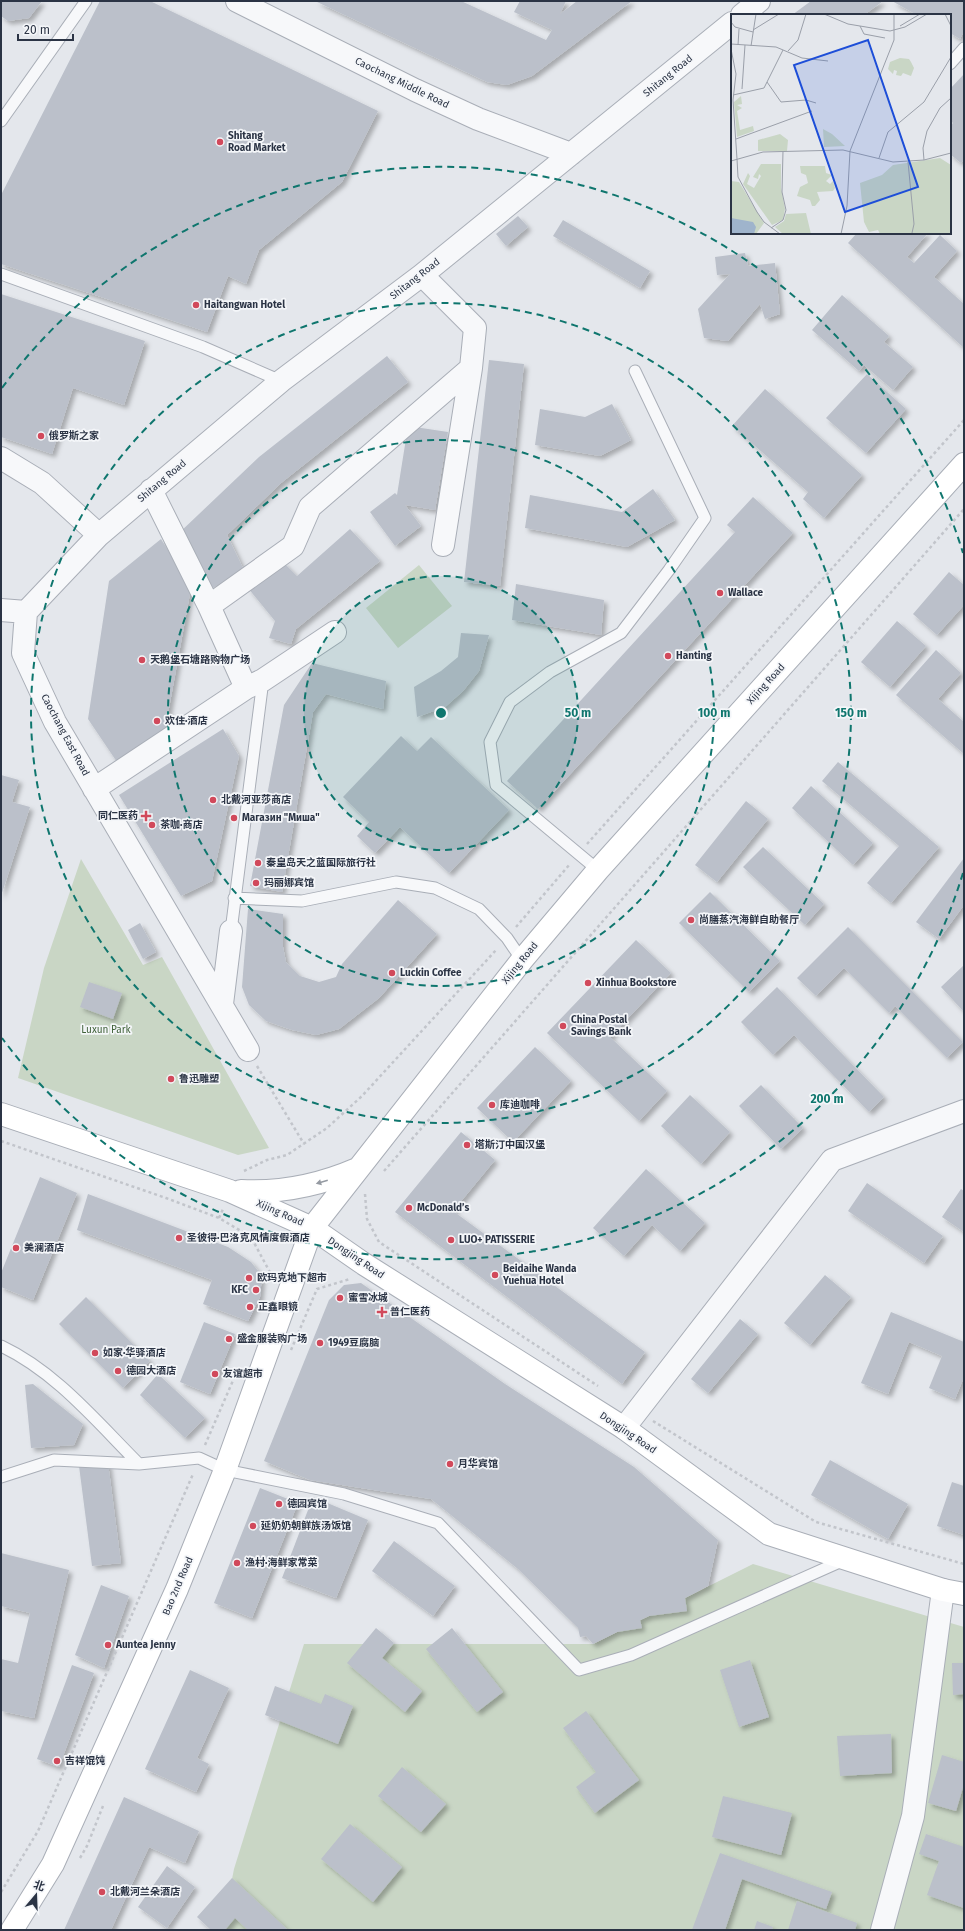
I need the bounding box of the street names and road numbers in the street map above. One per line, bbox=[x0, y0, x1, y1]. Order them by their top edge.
street label: Shitang Road bbox=[641, 52, 695, 100]
street label: Caochang Middle Road bbox=[353, 55, 451, 111]
street label: Shitang Road bbox=[388, 256, 442, 302]
street label: Shitang Road bbox=[135, 457, 189, 505]
street label: Xijing Road bbox=[745, 661, 787, 707]
street label: Caochang East Road bbox=[38, 692, 92, 778]
street label: Xijing Road bbox=[499, 940, 541, 986]
street label: Xijing Road bbox=[254, 1197, 306, 1229]
street label: Dongjing Road bbox=[325, 1235, 387, 1281]
street label: Dongjing Road bbox=[597, 1410, 659, 1456]
street label: Bao 2nd Road bbox=[160, 1555, 196, 1617]

